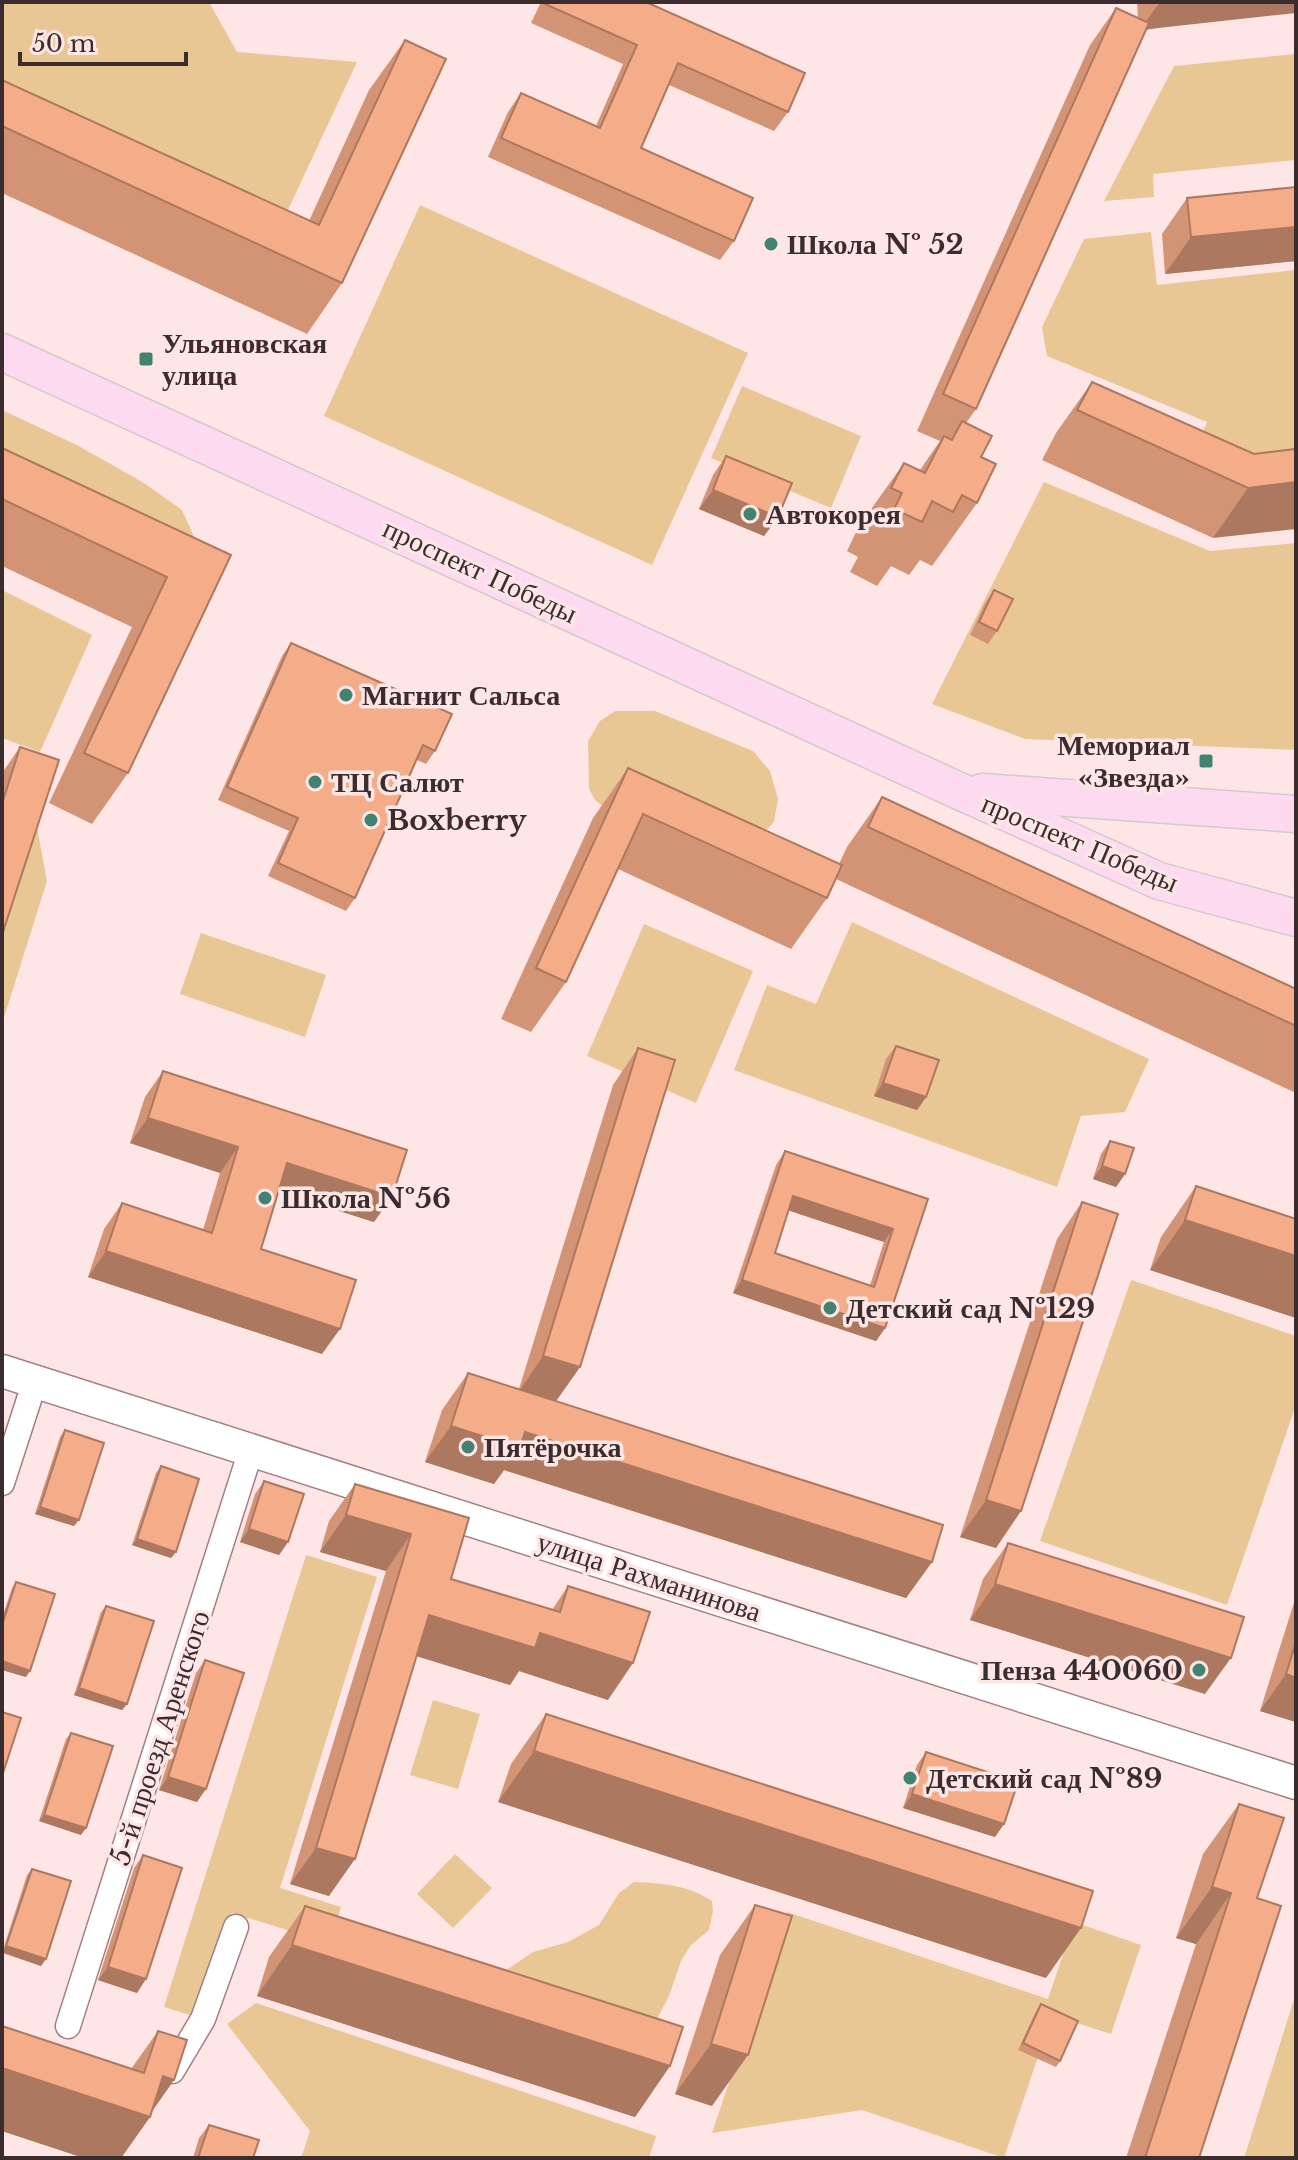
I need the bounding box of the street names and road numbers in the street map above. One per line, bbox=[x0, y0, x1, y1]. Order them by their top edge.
street label: проспект Победы bbox=[377, 511, 583, 631]
street label: проспект Победы bbox=[976, 786, 1184, 900]
street label: улица Рахманинова bbox=[533, 1524, 766, 1630]
street label: 5-й проезд Аренского bbox=[102, 1606, 218, 1870]

